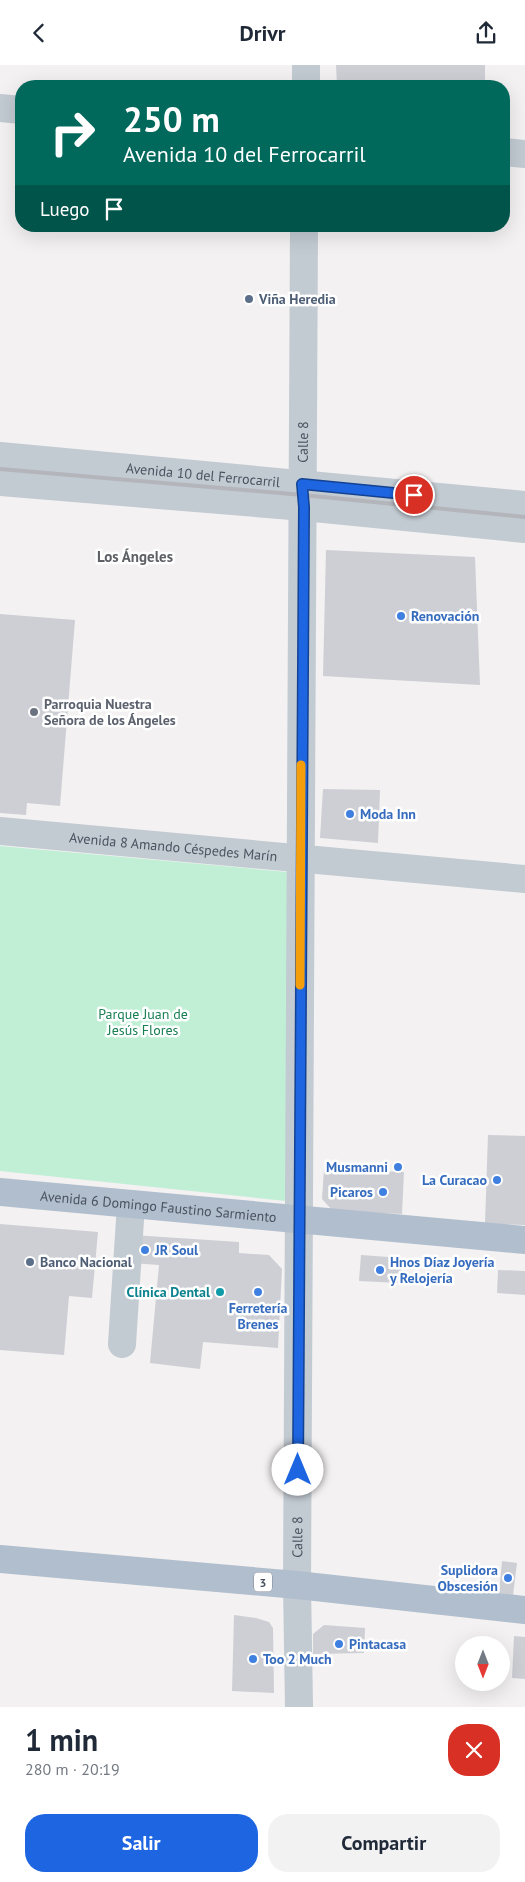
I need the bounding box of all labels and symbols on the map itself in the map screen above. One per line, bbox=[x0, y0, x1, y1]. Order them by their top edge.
place label: Viña Heredia bbox=[258, 290, 336, 308]
marker: Viña Heredia bbox=[243, 293, 255, 305]
street label: Calle 8 bbox=[294, 421, 312, 463]
street label: Avenida 10 del Ferrocarril bbox=[125, 459, 281, 491]
pin bbox=[393, 474, 435, 516]
district label: Los Ángeles bbox=[97, 547, 173, 566]
place label: Renovación bbox=[411, 607, 479, 625]
marker: Renovación bbox=[395, 610, 407, 622]
place label: Parroquia Nuestra Señora de los Ángeles bbox=[44, 695, 176, 729]
marker: Parroquia Nuestra Señora de los Ángeles bbox=[28, 706, 40, 718]
place label: Moda Inn bbox=[360, 805, 416, 823]
marker: Moda Inn bbox=[344, 808, 356, 820]
street label: Avenida 8 Amando Céspedes Marín bbox=[68, 828, 278, 865]
park label: Parque Juan de Jesús Flores bbox=[98, 1005, 188, 1039]
place label: Musmanni bbox=[326, 1158, 388, 1176]
marker: Musmanni bbox=[392, 1161, 404, 1173]
place label: La Curacao bbox=[422, 1171, 487, 1189]
marker: La Curacao bbox=[491, 1174, 503, 1186]
place label: Picaros bbox=[330, 1183, 373, 1201]
marker: Picaros bbox=[377, 1186, 389, 1198]
street label: Avenida 6 Domingo Faustino Sarmiento bbox=[39, 1187, 277, 1226]
place label: JR Soul bbox=[154, 1241, 199, 1259]
marker: JR Soul bbox=[139, 1244, 151, 1256]
place label: Banco Nacional bbox=[40, 1253, 133, 1271]
place label: Hnos Díaz Joyería y Relojería bbox=[389, 1253, 494, 1287]
marker: Banco Nacional bbox=[24, 1256, 36, 1268]
marker: Hnos Díaz Joyería y Relojería bbox=[374, 1264, 386, 1276]
place label: Clínica Dental bbox=[127, 1283, 211, 1301]
marker: Clínica Dental bbox=[214, 1286, 226, 1298]
marker: Ferretería Brenes bbox=[252, 1286, 264, 1298]
place label: Ferretería Brenes bbox=[229, 1299, 287, 1333]
position arrow bbox=[271, 1443, 323, 1495]
street label: Calle 8 bbox=[288, 1516, 306, 1558]
place label: Suplidora Obscesión bbox=[437, 1561, 498, 1595]
marker: Suplidora Obscesión bbox=[502, 1572, 514, 1584]
road number: 3 bbox=[254, 1573, 272, 1591]
place label: Pintacasa bbox=[349, 1635, 406, 1653]
north arrow bbox=[455, 1636, 510, 1691]
marker: Pintacasa bbox=[333, 1638, 345, 1650]
place label: Too 2 Much bbox=[263, 1650, 332, 1668]
marker: Too 2 Much bbox=[247, 1653, 259, 1665]

